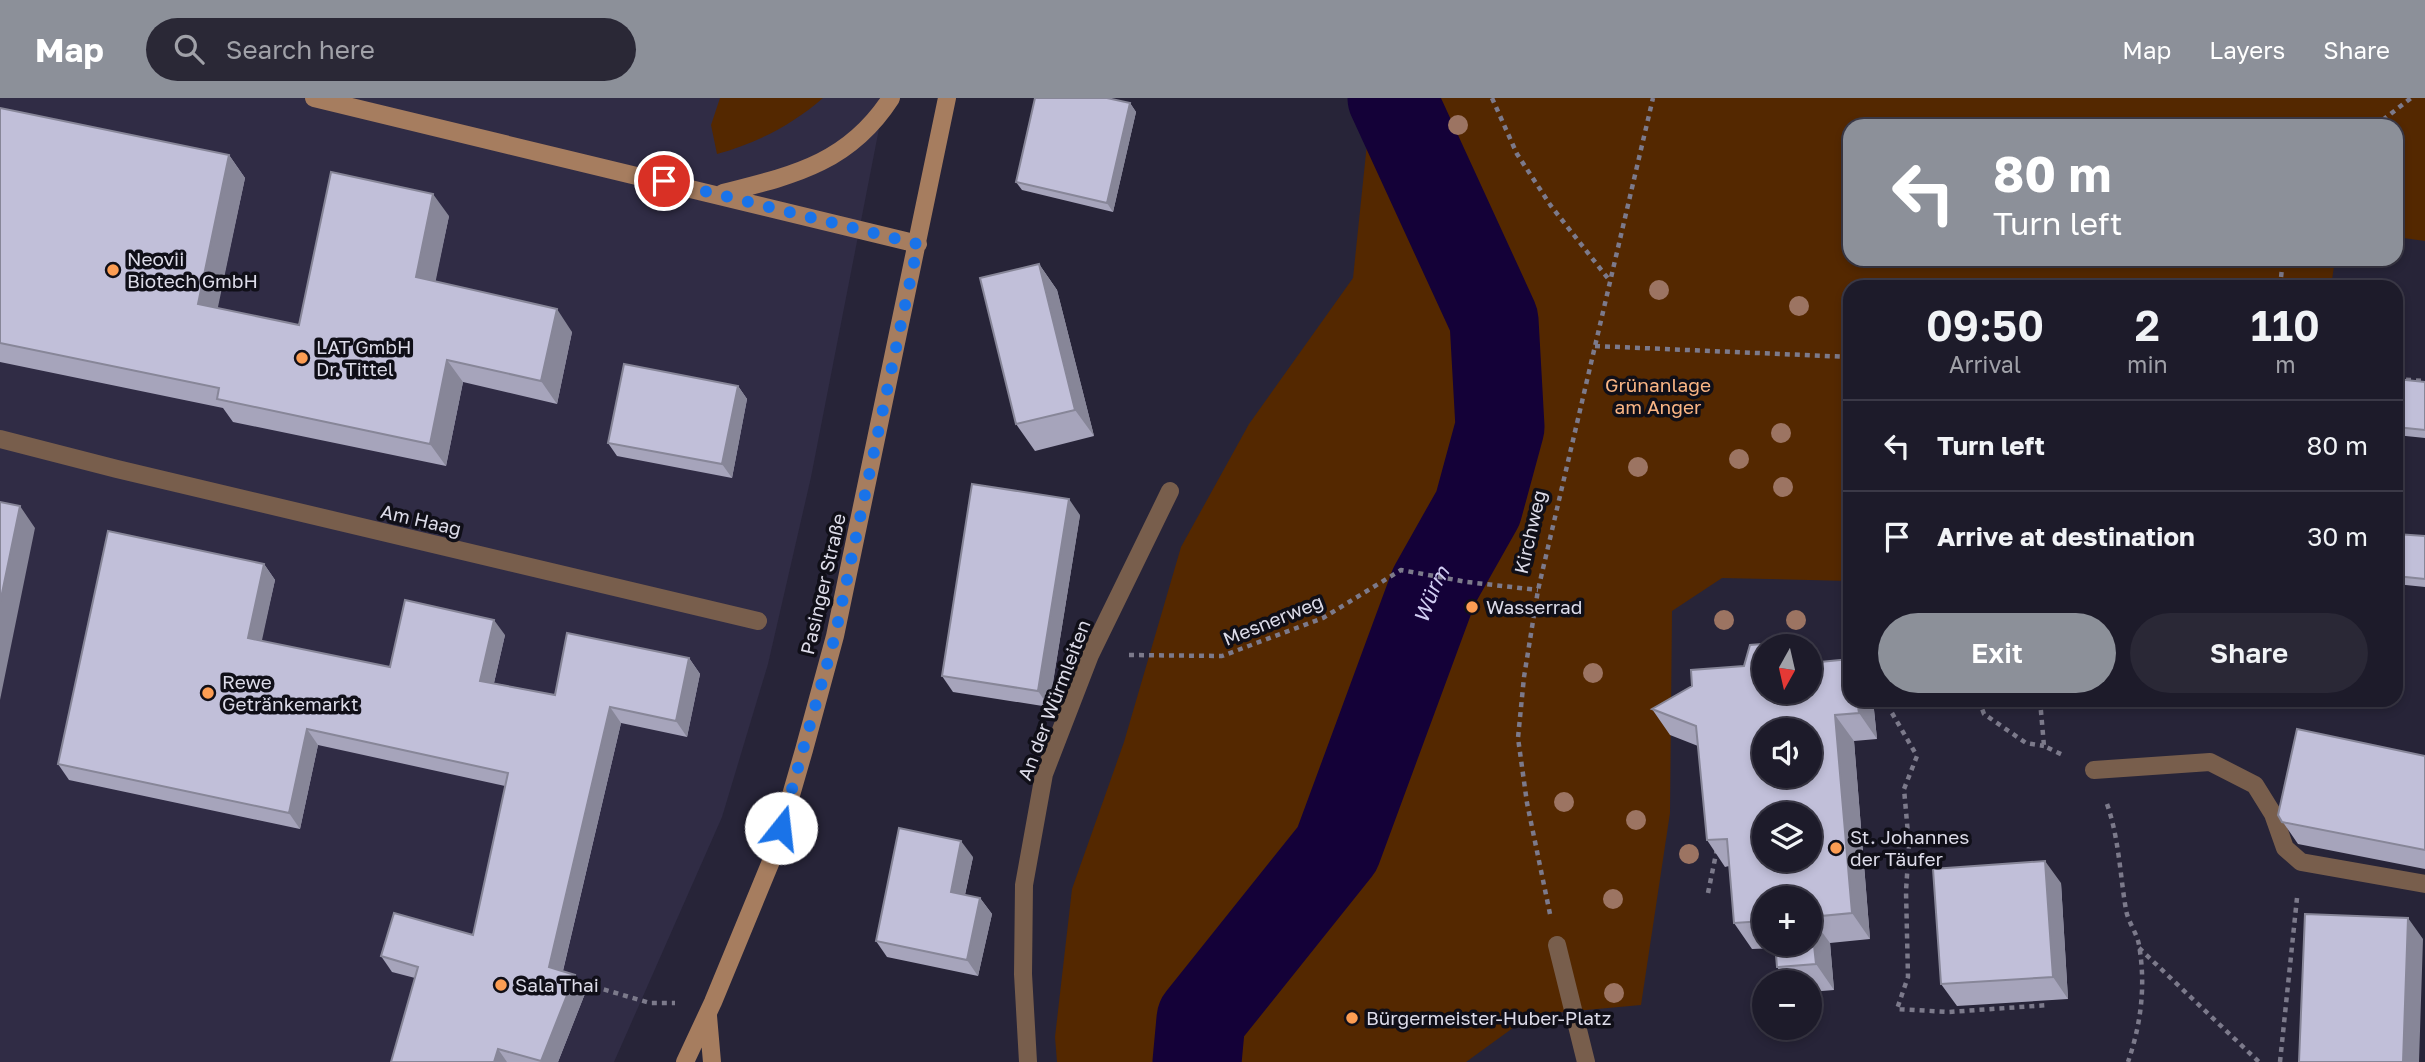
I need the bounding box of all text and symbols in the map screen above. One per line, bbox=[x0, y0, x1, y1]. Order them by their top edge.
search box bbox=[146, 18, 636, 81]
text: Map bbox=[35, 30, 104, 69]
icon: search bbox=[170, 30, 208, 68]
text: Search here bbox=[226, 34, 375, 65]
text: Map bbox=[2122, 35, 2171, 64]
text: Layers bbox=[2209, 35, 2285, 64]
text: Share bbox=[2323, 35, 2390, 64]
text: 80 m bbox=[1993, 144, 2111, 203]
icon: left bbox=[1878, 147, 1969, 238]
pin bbox=[634, 151, 694, 211]
icon: arrive bbox=[645, 162, 683, 200]
text: Turn left bbox=[1993, 204, 2122, 242]
place label: Neovii Biotech GmbH bbox=[127, 247, 258, 292]
marker: Neovii Biotech GmbH bbox=[105, 262, 121, 278]
text: 09:50 bbox=[1926, 300, 2044, 350]
text: 2 bbox=[2135, 300, 2160, 350]
text: 110 bbox=[2251, 300, 2320, 350]
place label: LAT GmbH Dr. Tittel bbox=[316, 335, 411, 380]
marker: LAT GmbH Dr. Tittel bbox=[294, 350, 310, 366]
text: Arrival bbox=[1949, 350, 2021, 378]
text: min bbox=[2127, 350, 2168, 378]
text: m bbox=[2275, 350, 2296, 378]
park label: Grünanlage am Anger bbox=[1605, 373, 1711, 418]
icon: left bbox=[1878, 427, 1916, 465]
text: Turn left bbox=[1937, 430, 2045, 461]
text: 80 m bbox=[2307, 430, 2368, 461]
street label: Kirchweg bbox=[1509, 488, 1550, 576]
street label: Am Haag bbox=[379, 499, 464, 540]
street label: Pasinger Straße bbox=[795, 511, 850, 657]
icon: arrive bbox=[1878, 518, 1916, 556]
text: Arrive at destination bbox=[1937, 521, 2195, 552]
text: 30 m bbox=[2307, 521, 2368, 552]
water label: Würm bbox=[1407, 560, 1455, 627]
street label: Mesnerweg bbox=[1219, 589, 1326, 650]
place label: Wasserrad bbox=[1486, 595, 1582, 618]
marker: Wasserrad bbox=[1464, 599, 1480, 615]
button: Exit bbox=[1878, 613, 2116, 693]
button: Share bbox=[2130, 613, 2368, 693]
street label: An der Würmleiten bbox=[1012, 616, 1095, 783]
north arrow bbox=[1752, 634, 1822, 704]
map controls bbox=[1752, 634, 1822, 1040]
place label: Rewe Getränkemarkt bbox=[222, 670, 359, 715]
marker: Rewe Getränkemarkt bbox=[200, 685, 216, 701]
button: sound bbox=[1752, 718, 1822, 788]
position arrow bbox=[744, 791, 818, 865]
button: layers bbox=[1752, 802, 1822, 872]
place label: St. Johannes der Täufer bbox=[1850, 825, 1969, 870]
marker: St. Johannes der Täufer bbox=[1828, 840, 1844, 856]
button: + bbox=[1752, 886, 1822, 956]
button: − bbox=[1752, 970, 1822, 1040]
place label: Sala Thai bbox=[515, 973, 599, 996]
marker: Sala Thai bbox=[493, 977, 509, 993]
place label: Bürgermeister-Huber-Platz bbox=[1366, 1006, 1612, 1029]
marker: Bürgermeister-Huber-Platz bbox=[1344, 1010, 1360, 1026]

